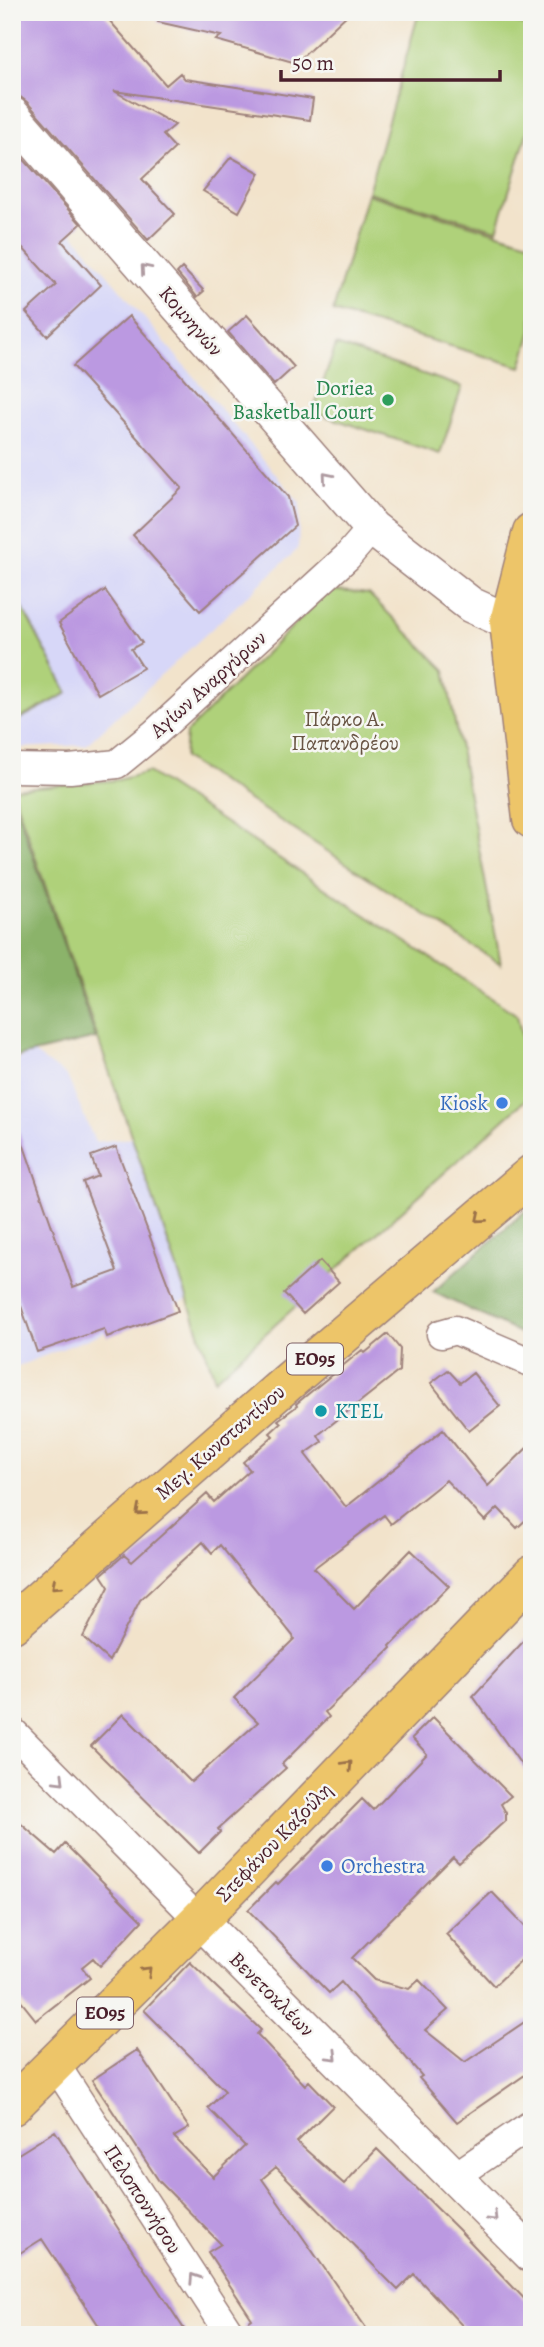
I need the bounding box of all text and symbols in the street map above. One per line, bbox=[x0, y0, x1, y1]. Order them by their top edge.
scale bar bbox=[281, 38, 500, 82]
text: 50 m bbox=[292, 49, 334, 77]
one-way arrow bbox=[141, 264, 153, 277]
street label: Κομνηνών bbox=[153, 280, 230, 362]
place label: Doriea Basketball Court bbox=[233, 374, 374, 426]
marker: Doriea Basketball Court bbox=[380, 392, 396, 408]
one-way arrow bbox=[323, 472, 335, 485]
street label: Αγίων Αναργύρων bbox=[143, 624, 273, 745]
park label: Πάρκο Α. Παπανδρέου bbox=[291, 705, 399, 757]
place label: Kiosk bbox=[440, 1089, 489, 1117]
marker: Kiosk bbox=[494, 1095, 510, 1111]
one-way arrow bbox=[475, 1210, 488, 1222]
road number: ΕΟ95 bbox=[287, 1344, 343, 1374]
street label: Μεγ. Κωνσταντίνου bbox=[149, 1378, 291, 1506]
place label: KTEL bbox=[335, 1397, 383, 1425]
marker: KTEL bbox=[313, 1403, 329, 1419]
one-way arrow bbox=[136, 1503, 149, 1515]
one-way arrow bbox=[51, 1577, 64, 1589]
one-way arrow bbox=[340, 1760, 353, 1773]
one-way arrow bbox=[52, 1772, 65, 1785]
street label: Στεφάνου Καζούλη bbox=[210, 1776, 338, 1908]
place label: Orchestra bbox=[341, 1852, 426, 1880]
marker: Orchestra bbox=[319, 1858, 335, 1874]
street label: Βενετοκλέων bbox=[223, 1945, 321, 2043]
one-way arrow bbox=[139, 1967, 152, 1980]
road number: ΕΟ95 bbox=[77, 1997, 133, 2028]
one-way arrow bbox=[324, 2047, 337, 2060]
street label: Πελοποννήσου bbox=[97, 2139, 189, 2259]
one-way arrow bbox=[485, 2209, 497, 2221]
one-way arrow bbox=[189, 2272, 202, 2285]

